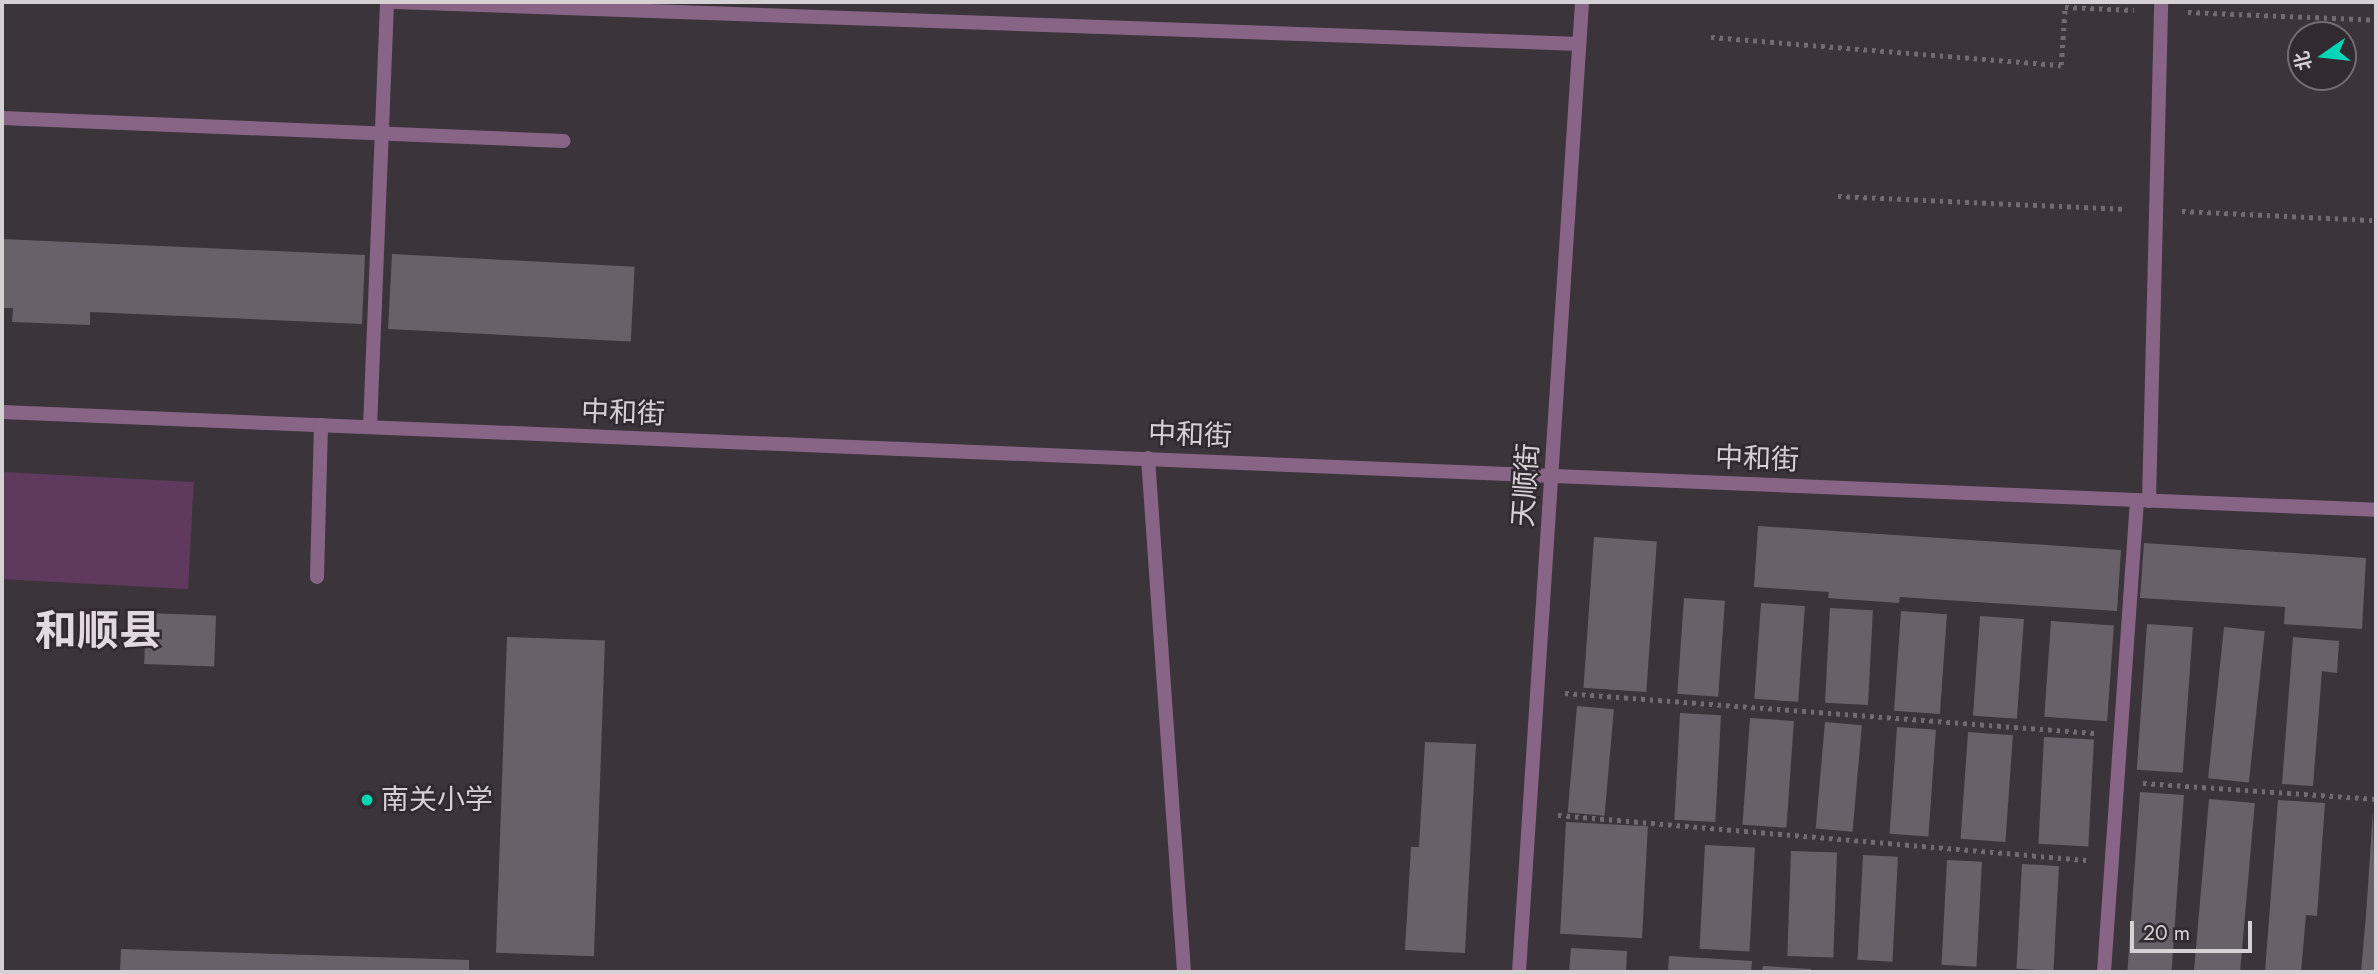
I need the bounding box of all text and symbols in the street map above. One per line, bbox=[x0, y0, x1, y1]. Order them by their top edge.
north arrow bbox=[2287, 21, 2357, 91]
text: 北 bbox=[2288, 48, 2318, 73]
street label: 中和街 bbox=[580, 395, 666, 431]
street label: 中和街 bbox=[1147, 417, 1233, 453]
street label: 中和街 bbox=[1714, 441, 1800, 477]
street label: 天顺街 bbox=[1506, 442, 1546, 528]
district label: 和顺县 bbox=[35, 606, 161, 656]
place label: 南关小学 bbox=[381, 783, 493, 817]
marker: 南关小学 bbox=[359, 792, 375, 808]
scale bar bbox=[2133, 908, 2256, 952]
text: 20 m bbox=[2143, 918, 2190, 948]

